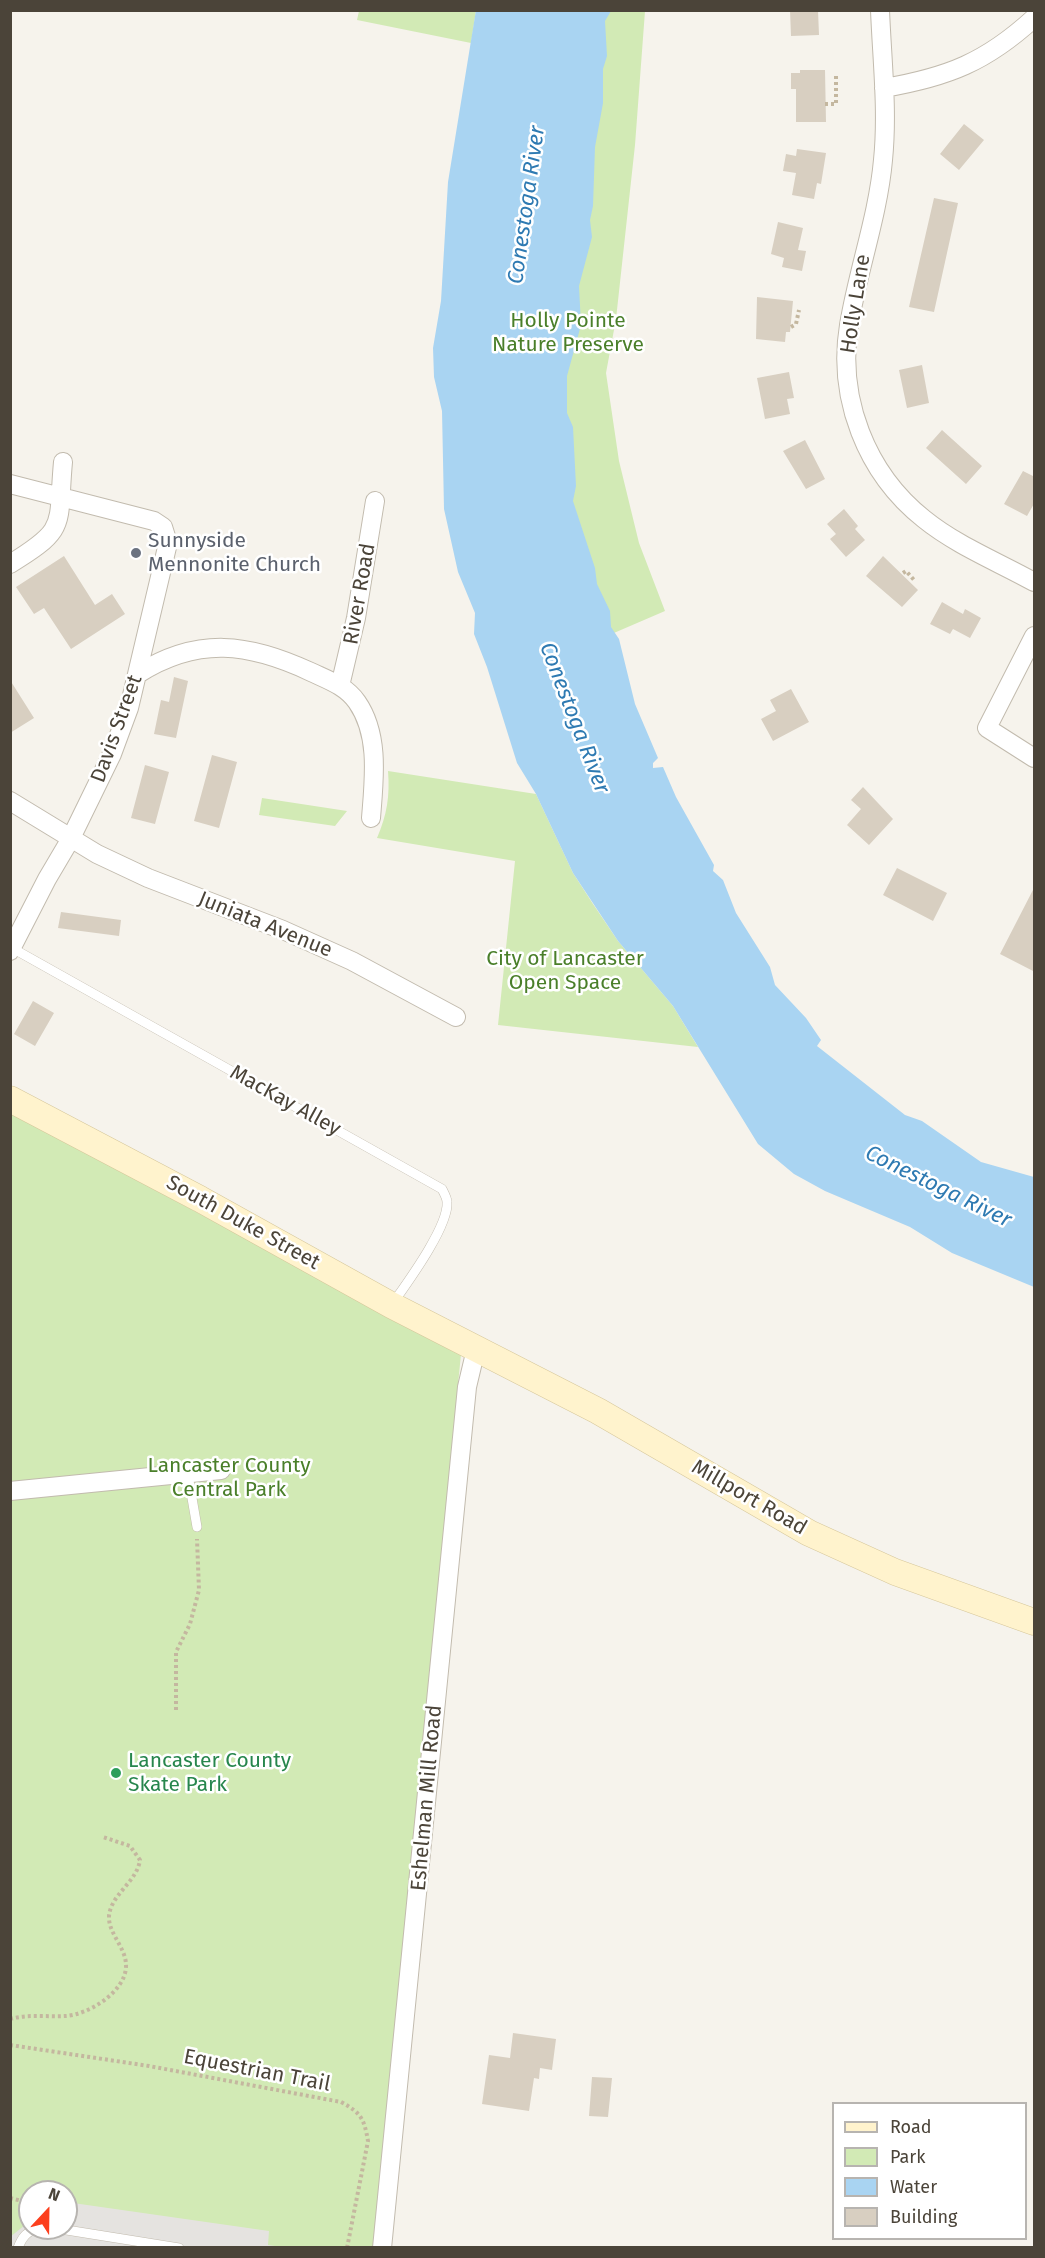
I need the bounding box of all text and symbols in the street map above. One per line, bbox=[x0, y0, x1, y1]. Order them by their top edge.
water label: Conestoga River bbox=[503, 124, 551, 286]
street label: Holly Lane bbox=[836, 253, 876, 355]
park label: Holly Pointe Nature Preserve bbox=[492, 308, 644, 358]
place label: Sunnyside Mennonite Church bbox=[148, 528, 321, 578]
street label: River Road bbox=[339, 541, 381, 647]
marker: Sunnyside Mennonite Church bbox=[129, 546, 143, 560]
water label: Conestoga River bbox=[533, 639, 615, 797]
street label: Davis Street bbox=[86, 672, 148, 786]
street label: Juniata Avenue bbox=[194, 887, 336, 963]
park label: City of Lancaster Open Space bbox=[486, 946, 644, 996]
street label: MacKay Alley bbox=[225, 1060, 345, 1142]
water label: Conestoga River bbox=[861, 1140, 1015, 1234]
street label: South Duke Street bbox=[162, 1170, 324, 1276]
park label: Lancaster County Central Park bbox=[147, 1453, 311, 1503]
street label: Millport Road bbox=[687, 1455, 811, 1541]
street label: Eshelman Mill Road bbox=[406, 1704, 448, 1892]
place label: Lancaster County Skate Park bbox=[128, 1748, 291, 1798]
marker: Lancaster County Skate Park bbox=[109, 1766, 123, 1780]
street label: Equestrian Trail bbox=[182, 2044, 332, 2098]
legend bbox=[832, 2102, 1027, 2240]
text: Road bbox=[890, 2116, 932, 2138]
text: Park bbox=[890, 2146, 925, 2168]
text: Water bbox=[890, 2176, 937, 2198]
north arrow bbox=[18, 2180, 78, 2240]
text: N bbox=[46, 2184, 63, 2205]
text: Building bbox=[890, 2206, 957, 2228]

